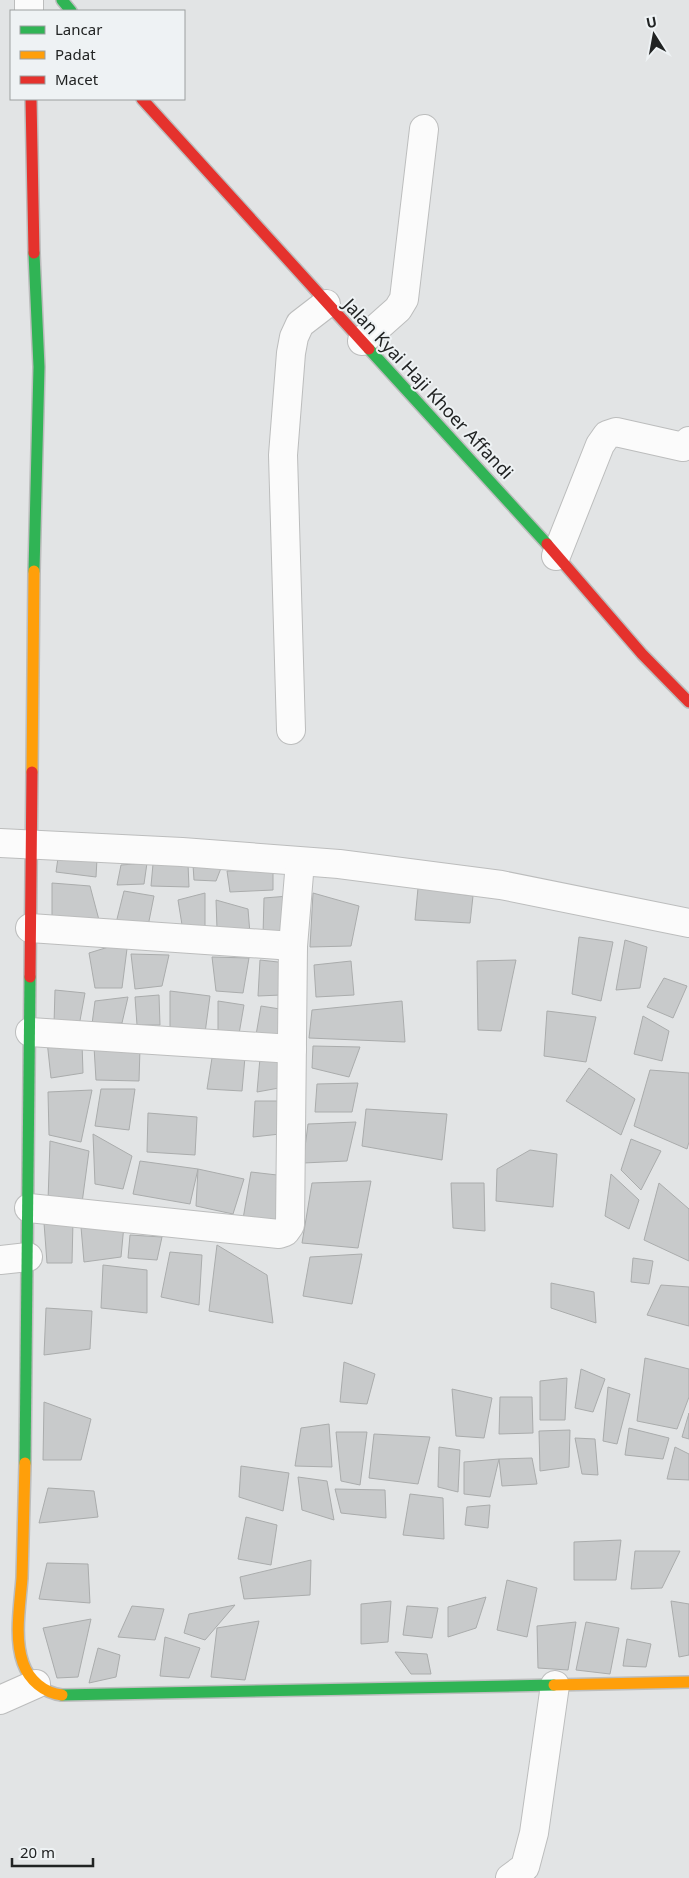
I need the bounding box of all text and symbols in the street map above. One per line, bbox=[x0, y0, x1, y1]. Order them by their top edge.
legend bbox=[10, 10, 185, 100]
north arrow bbox=[629, 10, 679, 60]
text: U bbox=[644, 11, 658, 32]
text: Lancar bbox=[55, 19, 102, 39]
text: Padat bbox=[55, 44, 96, 64]
text: Macet bbox=[55, 69, 99, 89]
street label: Jalan Kyai Haji Khoer Affandi bbox=[337, 291, 519, 484]
scale bar bbox=[12, 1836, 94, 1868]
text: 20 m bbox=[20, 1842, 55, 1862]

